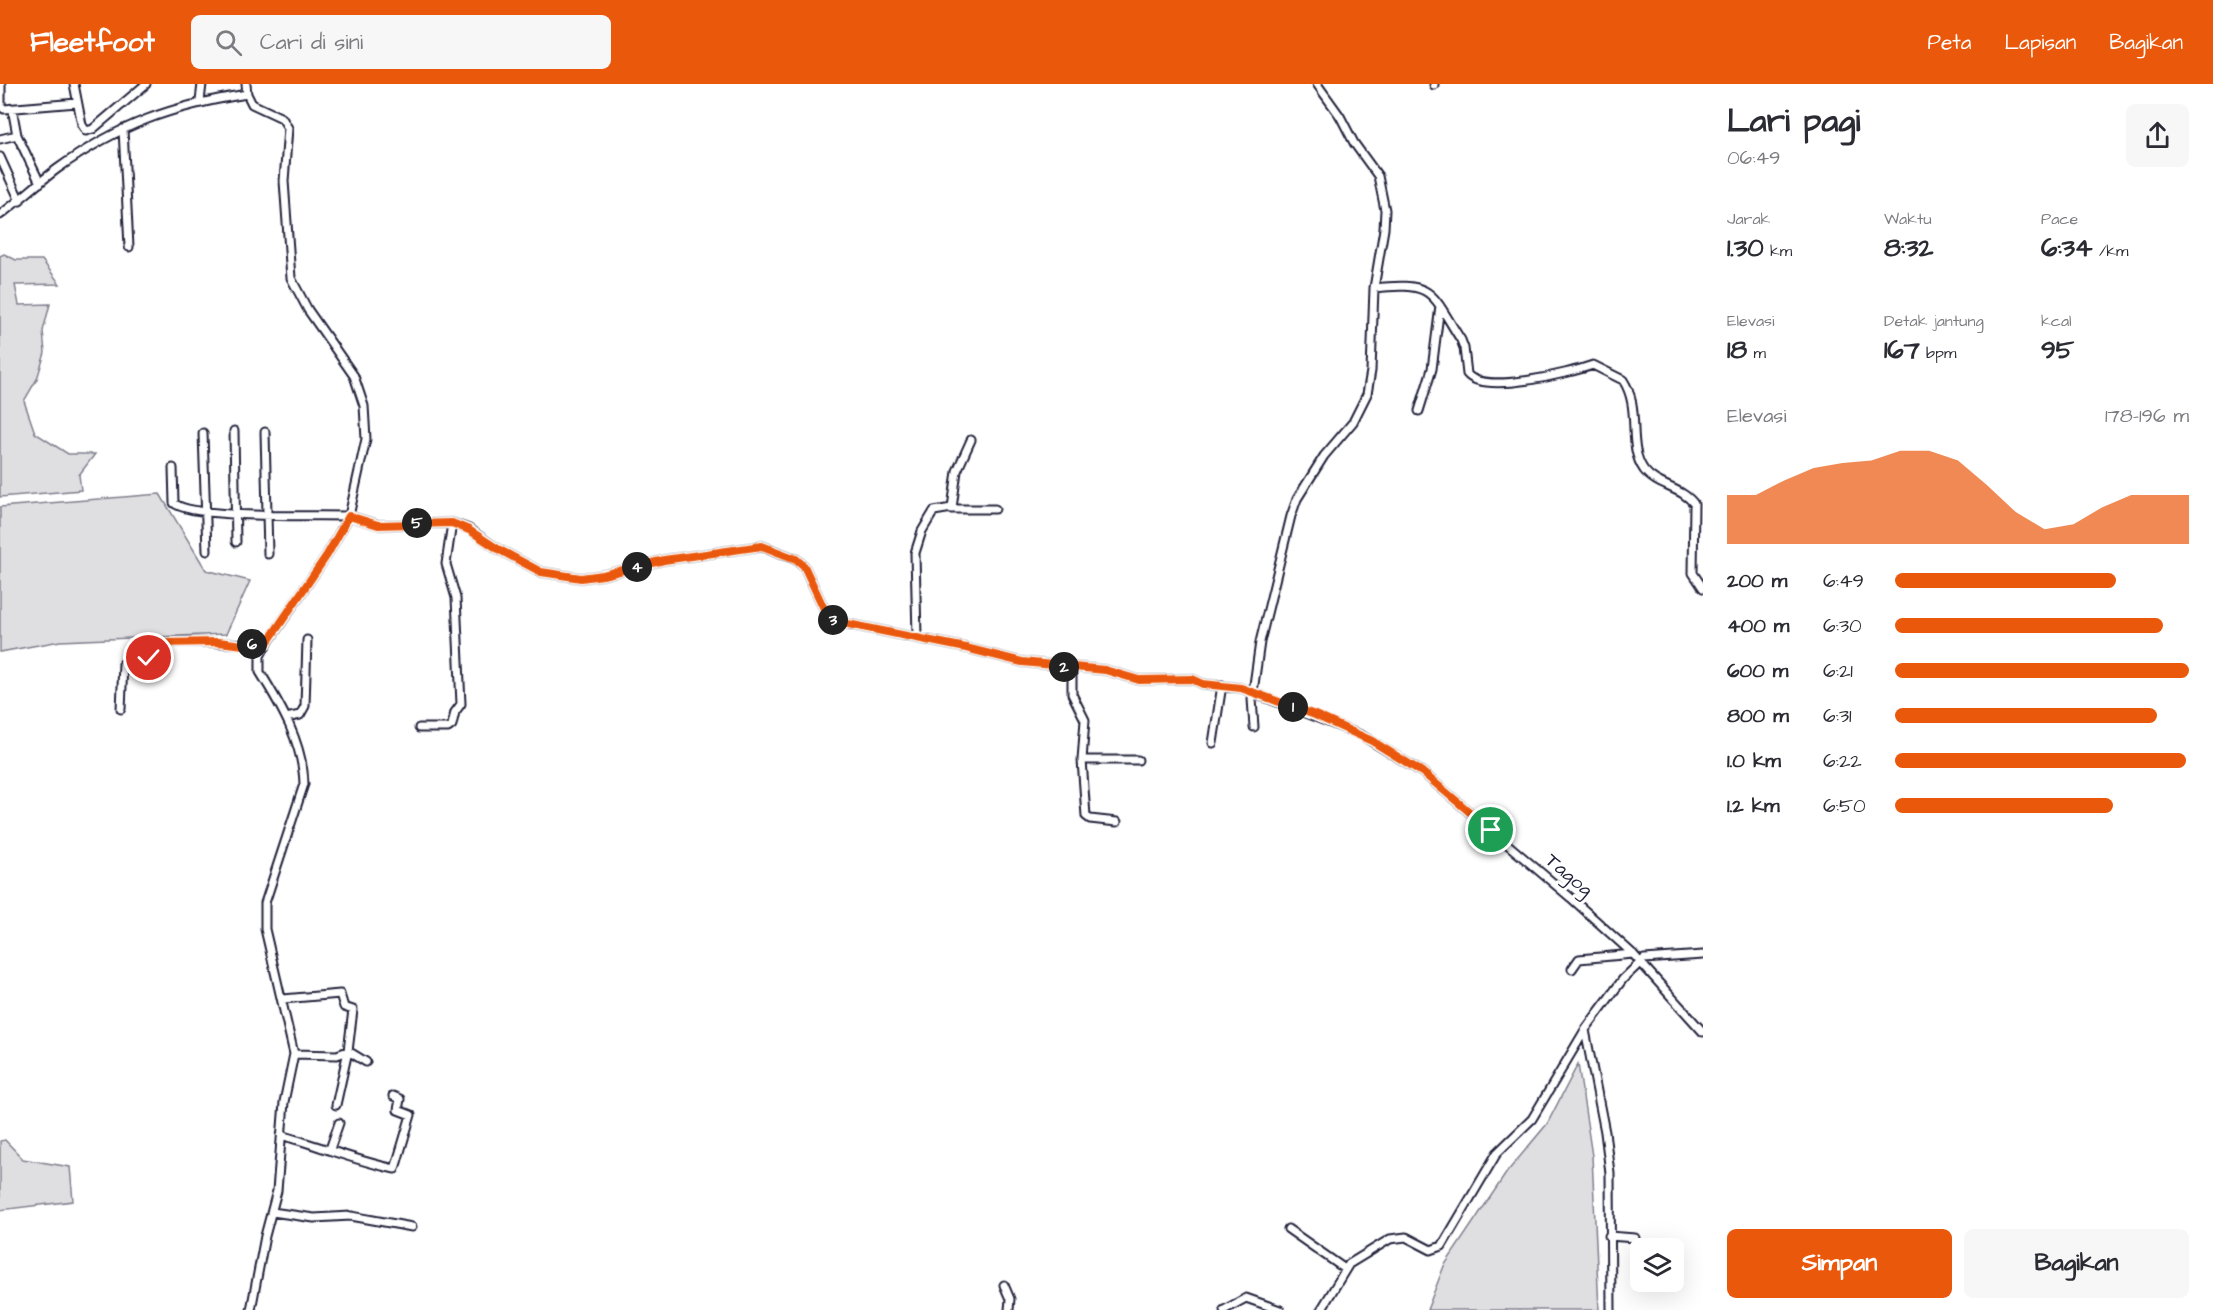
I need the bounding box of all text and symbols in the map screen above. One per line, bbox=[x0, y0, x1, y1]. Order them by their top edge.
search box bbox=[191, 15, 611, 69]
text: Fleetfoot bbox=[30, 23, 155, 62]
icon: search bbox=[212, 26, 245, 59]
text: Cari di sini bbox=[260, 27, 363, 58]
text: Peta bbox=[1928, 28, 1971, 57]
text: Lapisan bbox=[2004, 28, 2076, 57]
text: Bagikan bbox=[2109, 28, 2183, 57]
text: Lari pagi bbox=[1727, 98, 1860, 144]
button: share bbox=[2126, 104, 2189, 167]
text: 06:49 bbox=[1727, 144, 1781, 172]
text: Jarak bbox=[1727, 208, 1770, 230]
text: Waktu bbox=[1884, 208, 1932, 230]
text: Pace bbox=[2041, 208, 2078, 230]
text: 1.30 bbox=[1727, 230, 1764, 266]
text: 8:32 bbox=[1884, 230, 1933, 266]
text: 6:34 bbox=[2041, 230, 2093, 266]
text: km bbox=[1764, 240, 1792, 262]
text: /km bbox=[2093, 240, 2129, 262]
text: Elevasi bbox=[1727, 310, 1775, 332]
text: Detak jantung bbox=[1884, 310, 1984, 332]
text: kcal bbox=[2041, 310, 2072, 332]
text: 18 bbox=[1727, 332, 1747, 368]
text: 167 bbox=[1884, 332, 1920, 368]
text: 95 bbox=[2041, 332, 2074, 368]
text: m bbox=[1747, 342, 1766, 364]
text: bpm bbox=[1920, 342, 1956, 364]
text: Elevasi bbox=[1727, 402, 1786, 430]
text: 178–196 m bbox=[2105, 402, 2189, 430]
pin: 5 bbox=[402, 508, 432, 538]
text: 5 bbox=[411, 512, 423, 534]
pin: 4 bbox=[622, 552, 652, 582]
text: 4 bbox=[632, 556, 642, 578]
text: 200 m bbox=[1727, 567, 1787, 595]
text: 6:49 bbox=[1823, 567, 1864, 595]
pin: 3 bbox=[818, 605, 848, 635]
text: 3 bbox=[829, 609, 837, 631]
text: 400 m bbox=[1727, 612, 1789, 640]
text: 6:30 bbox=[1823, 612, 1862, 640]
pin: 6 bbox=[237, 629, 267, 659]
pin bbox=[123, 632, 174, 683]
text: 6 bbox=[247, 633, 257, 655]
icon: check bbox=[132, 641, 165, 674]
pin: 2 bbox=[1049, 652, 1079, 682]
text: 2 bbox=[1059, 656, 1069, 678]
text: 600 m bbox=[1727, 657, 1788, 685]
text: 6:21 bbox=[1823, 657, 1853, 685]
pin: 1 bbox=[1278, 692, 1308, 722]
text: 1 bbox=[1292, 696, 1294, 718]
text: 800 m bbox=[1727, 702, 1789, 730]
text: 6:31 bbox=[1823, 702, 1852, 730]
text: 1.0 km bbox=[1727, 747, 1781, 775]
text: 6:22 bbox=[1823, 747, 1862, 775]
text: 1.2 km bbox=[1727, 792, 1780, 820]
text: 6:50 bbox=[1823, 792, 1866, 820]
pin bbox=[1465, 804, 1516, 855]
icon: arrive bbox=[1474, 813, 1507, 846]
street label: Tagog bbox=[1538, 847, 1599, 904]
button: Simpan bbox=[1727, 1229, 1952, 1298]
button: Bagikan bbox=[1964, 1229, 2189, 1298]
map controls bbox=[1630, 1238, 1684, 1292]
button: layers bbox=[1630, 1238, 1684, 1292]

